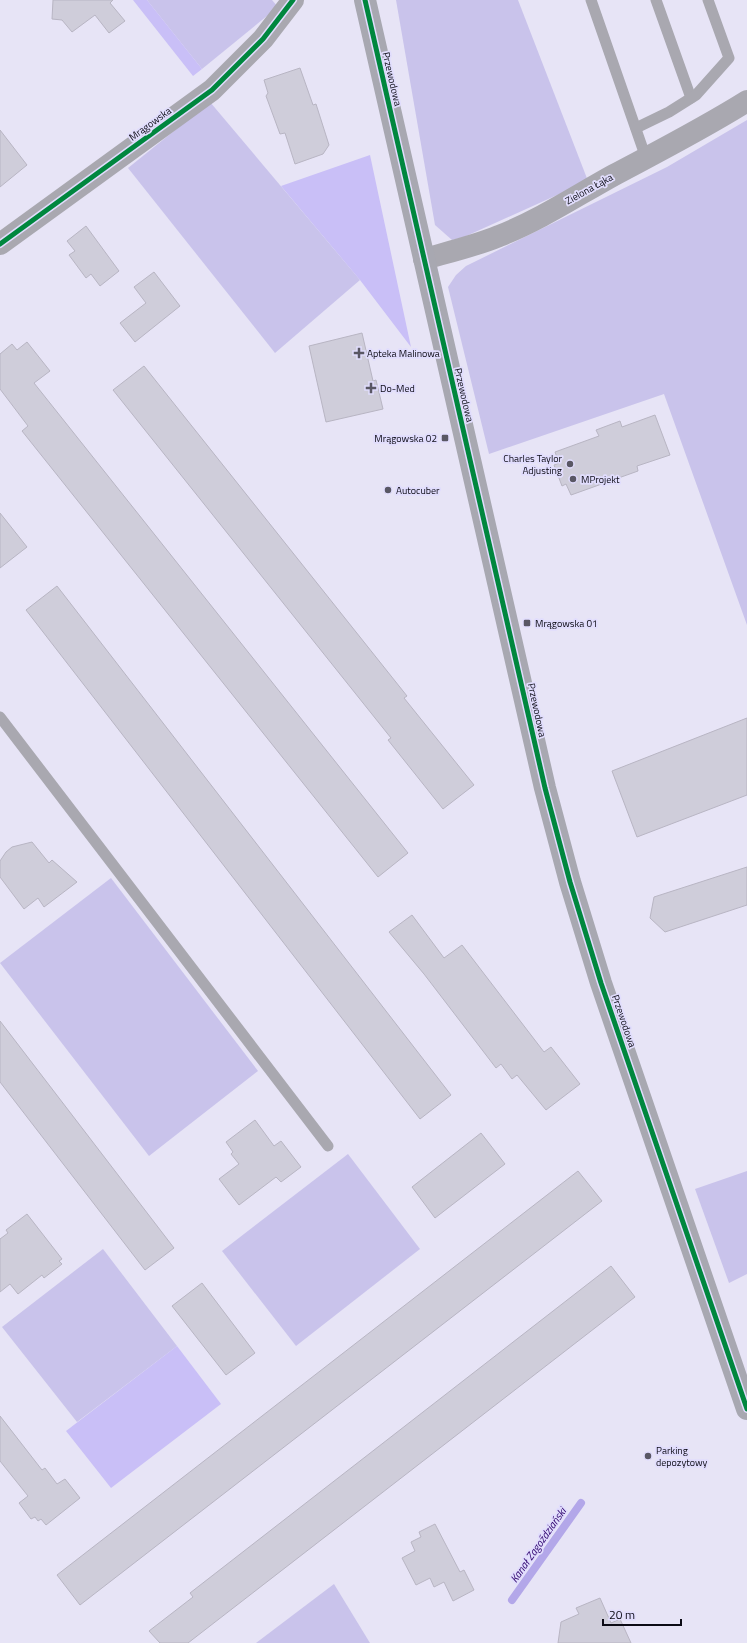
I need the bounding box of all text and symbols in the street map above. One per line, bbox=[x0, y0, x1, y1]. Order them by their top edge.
street label: Przewodowa bbox=[379, 51, 405, 107]
street label: Mrągowska bbox=[126, 103, 174, 145]
street label: Zielona Łąka bbox=[562, 170, 616, 208]
place label: Apteka Malinowa bbox=[367, 346, 440, 361]
marker: Apteka Malinowa bbox=[354, 348, 364, 358]
street label: Przewodowa bbox=[451, 367, 477, 423]
place label: Do-Med bbox=[380, 381, 415, 396]
marker: Do-Med bbox=[365, 382, 377, 394]
place label: Mrągowska 02 bbox=[374, 431, 437, 446]
marker: Mrągowska 02 bbox=[440, 433, 450, 443]
place label: Charles Taylor Adjusting bbox=[503, 451, 563, 478]
marker: Charles Taylor Adjusting bbox=[565, 459, 575, 469]
place label: MProjekt bbox=[581, 472, 620, 487]
marker: MProjekt bbox=[568, 474, 578, 484]
place label: Autocuber bbox=[396, 483, 440, 498]
marker: Autocuber bbox=[383, 485, 393, 495]
place label: Mrągowska 01 bbox=[535, 616, 598, 631]
marker: Mrągowska 01 bbox=[522, 618, 532, 628]
street label: Przewodowa bbox=[524, 682, 550, 738]
street label: Przewodowa bbox=[608, 993, 640, 1049]
place label: Parking depozytowy bbox=[656, 1443, 708, 1470]
marker: Parking depozytowy bbox=[643, 1451, 653, 1461]
water label: Kanał Zagoździański bbox=[506, 1503, 571, 1586]
scale bar bbox=[603, 1601, 681, 1627]
text: 20 m bbox=[609, 1605, 635, 1624]

